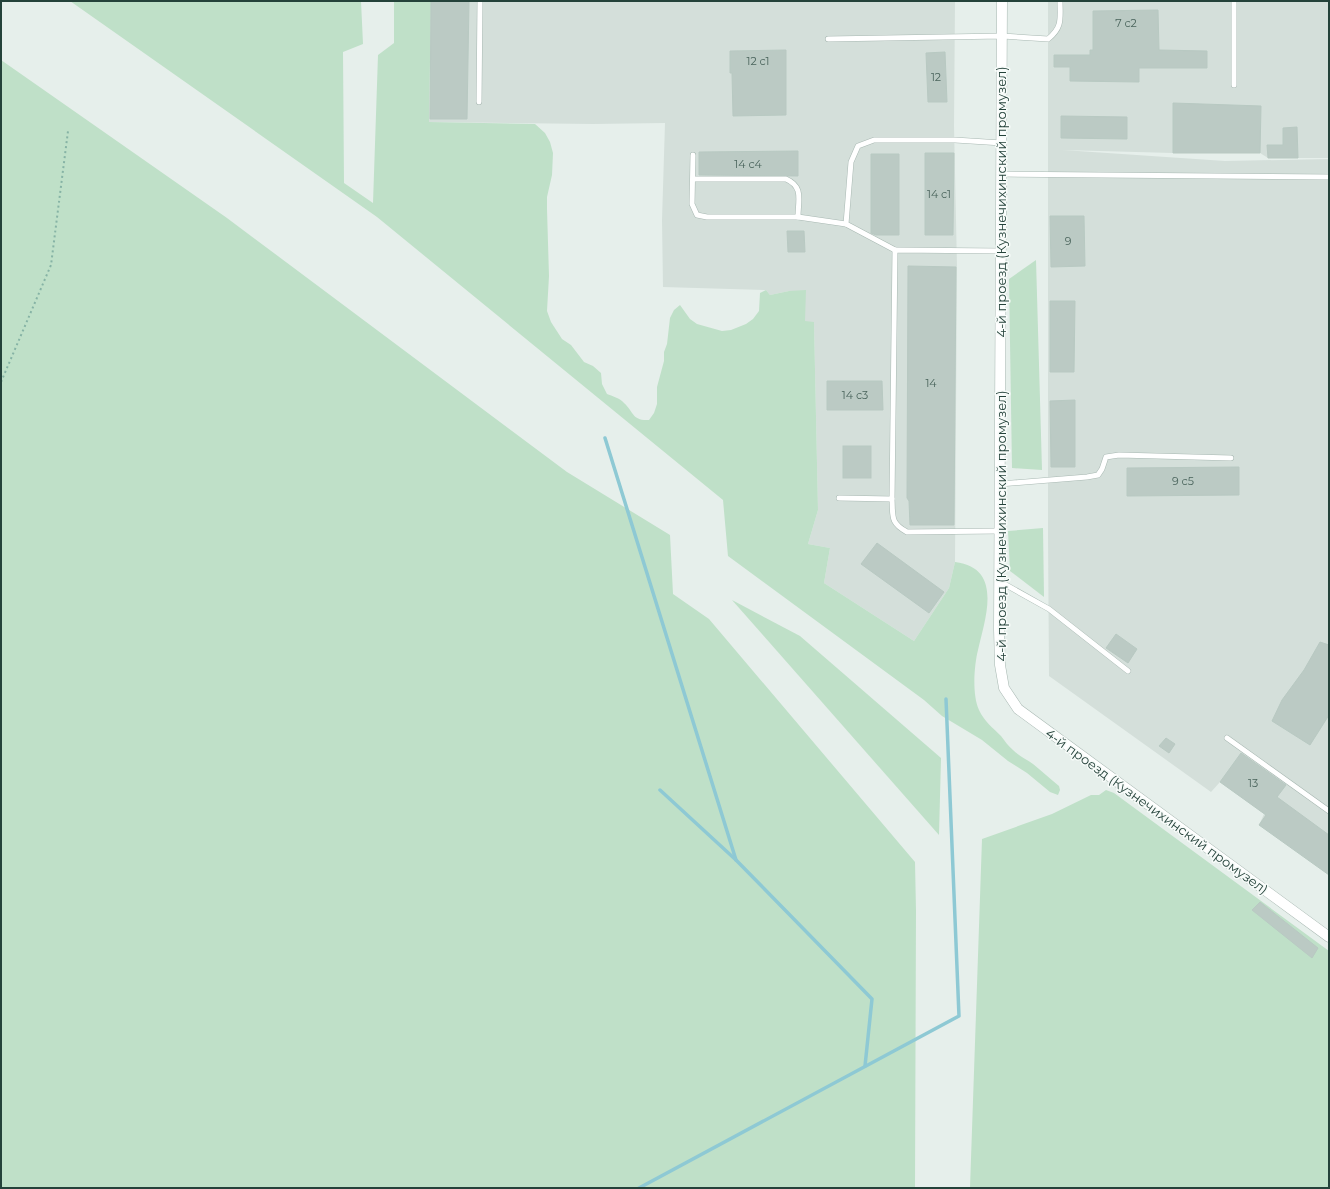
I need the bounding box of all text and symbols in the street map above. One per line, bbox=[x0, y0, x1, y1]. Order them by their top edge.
house number: 7 с2 bbox=[1115, 16, 1137, 30]
house number: 12 с1 bbox=[746, 54, 770, 68]
street label: 4-й проезд (Кузнечихинский промузел) bbox=[993, 66, 1009, 338]
house number: 12 bbox=[931, 70, 941, 84]
house number: 14 с4 bbox=[734, 157, 762, 171]
house number: 14 с1 bbox=[927, 187, 951, 201]
house number: 9 bbox=[1065, 234, 1072, 248]
house number: 14 bbox=[925, 376, 937, 390]
house number: 14 с3 bbox=[842, 388, 868, 402]
street label: 4-й проезд (Кузнечихинский промузел) bbox=[993, 390, 1009, 662]
house number: 9 с5 bbox=[1172, 474, 1194, 488]
street label: 4-й проезд (Кузнечихинский промузел) bbox=[1043, 725, 1271, 897]
house number: 13 bbox=[1248, 776, 1258, 790]

